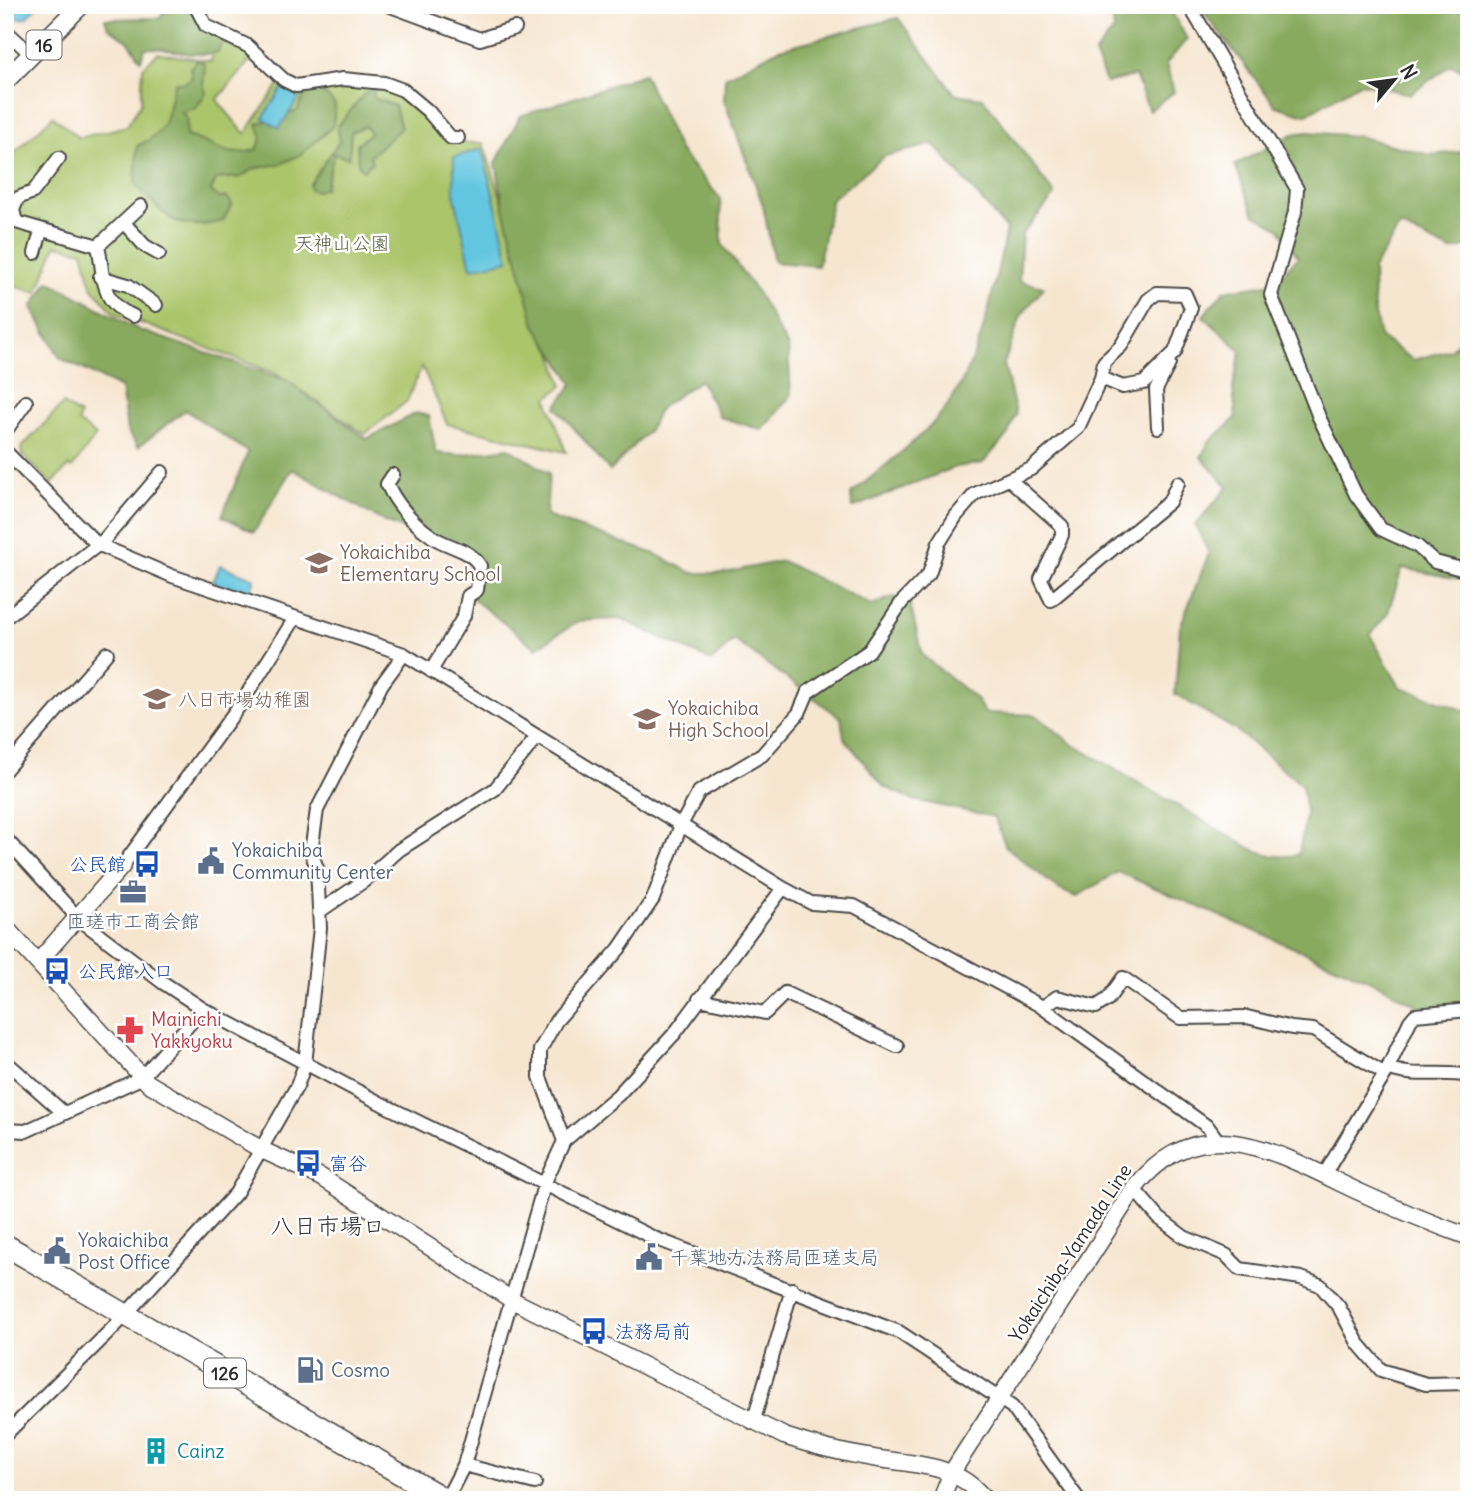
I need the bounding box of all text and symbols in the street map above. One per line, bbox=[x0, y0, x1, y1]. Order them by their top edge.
road number: 16 bbox=[26, 31, 61, 60]
north arrow bbox=[1358, 46, 1428, 116]
text: N bbox=[1395, 60, 1423, 83]
park label: 天神山公園 bbox=[294, 231, 390, 255]
place label: Yokaichiba Elementary School bbox=[340, 540, 501, 586]
school or university icon: Yokaichiba Elementary School bbox=[304, 548, 334, 578]
school or university icon: 八日市場幼稚園 bbox=[142, 684, 172, 714]
place label: 八日市場幼稚園 bbox=[178, 687, 311, 711]
place label: Yokaichiba High School bbox=[668, 696, 769, 742]
school or university icon: Yokaichiba High School bbox=[632, 704, 662, 734]
place label: Yokaichiba Community Center bbox=[232, 838, 394, 884]
public building icon: Yokaichiba Community Center bbox=[196, 846, 226, 876]
bus stop icon: 公民館 bbox=[132, 849, 162, 879]
place label: 公民館 bbox=[69, 852, 126, 876]
office icon: 匝瑳市工商会館 bbox=[118, 877, 148, 907]
place label: 匝瑳市工商会館 bbox=[66, 909, 200, 933]
bus stop icon: 公民館入口 bbox=[42, 956, 72, 986]
place label: 公民館入口 bbox=[78, 959, 173, 983]
place label: Mainichi Yakkyoku bbox=[151, 1007, 233, 1053]
pharmacy icon: Mainichi Yakkyoku bbox=[115, 1015, 145, 1045]
bus stop icon: 富谷 bbox=[293, 1148, 323, 1178]
place label: 富谷 bbox=[329, 1151, 367, 1175]
street label: Yokaichiba-Yamada Line bbox=[1003, 1159, 1137, 1347]
district label: 八日市場ロ bbox=[271, 1211, 386, 1240]
place label: Yokaichiba Post Office bbox=[78, 1228, 170, 1274]
public building icon: Yokaichiba Post Office bbox=[42, 1236, 72, 1266]
public building icon: 千葉地方法務局匝瑳支局 bbox=[634, 1242, 664, 1272]
place label: 千葉地方法務局匝瑳支局 bbox=[670, 1245, 879, 1269]
bus stop icon: 法務局前 bbox=[579, 1316, 609, 1346]
place label: 法務局前 bbox=[615, 1319, 691, 1343]
fuel station icon: Cosmo bbox=[295, 1355, 325, 1385]
road number: 126 bbox=[204, 1358, 246, 1388]
place label: Cosmo bbox=[331, 1358, 390, 1382]
building icon: Cainz bbox=[141, 1436, 171, 1466]
place label: Cainz bbox=[177, 1439, 225, 1463]

